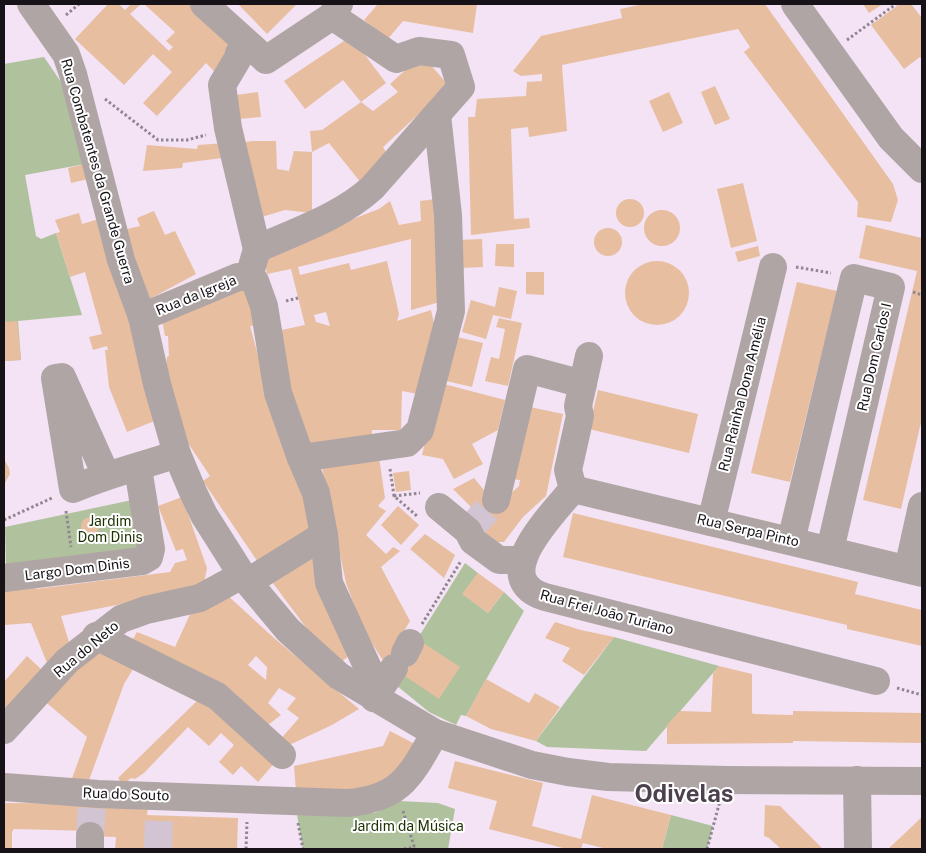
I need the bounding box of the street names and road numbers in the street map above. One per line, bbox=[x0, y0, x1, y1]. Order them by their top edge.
street label: Rua Combatentes da Grande Guerra bbox=[58, 57, 138, 285]
street label: Rua da Igreja bbox=[153, 272, 239, 318]
street label: Rua Dom Carlos I bbox=[854, 301, 894, 413]
street label: Rua Rainha Dona Amélia bbox=[715, 315, 769, 473]
street label: Rua Serpa Pinto bbox=[695, 510, 801, 550]
street label: Largo Dom Dinis bbox=[24, 555, 130, 583]
street label: Rua Frei João Turiano bbox=[538, 586, 676, 638]
street label: Rua do Neto bbox=[50, 617, 122, 681]
street label: Rua do Souto bbox=[82, 784, 170, 804]

